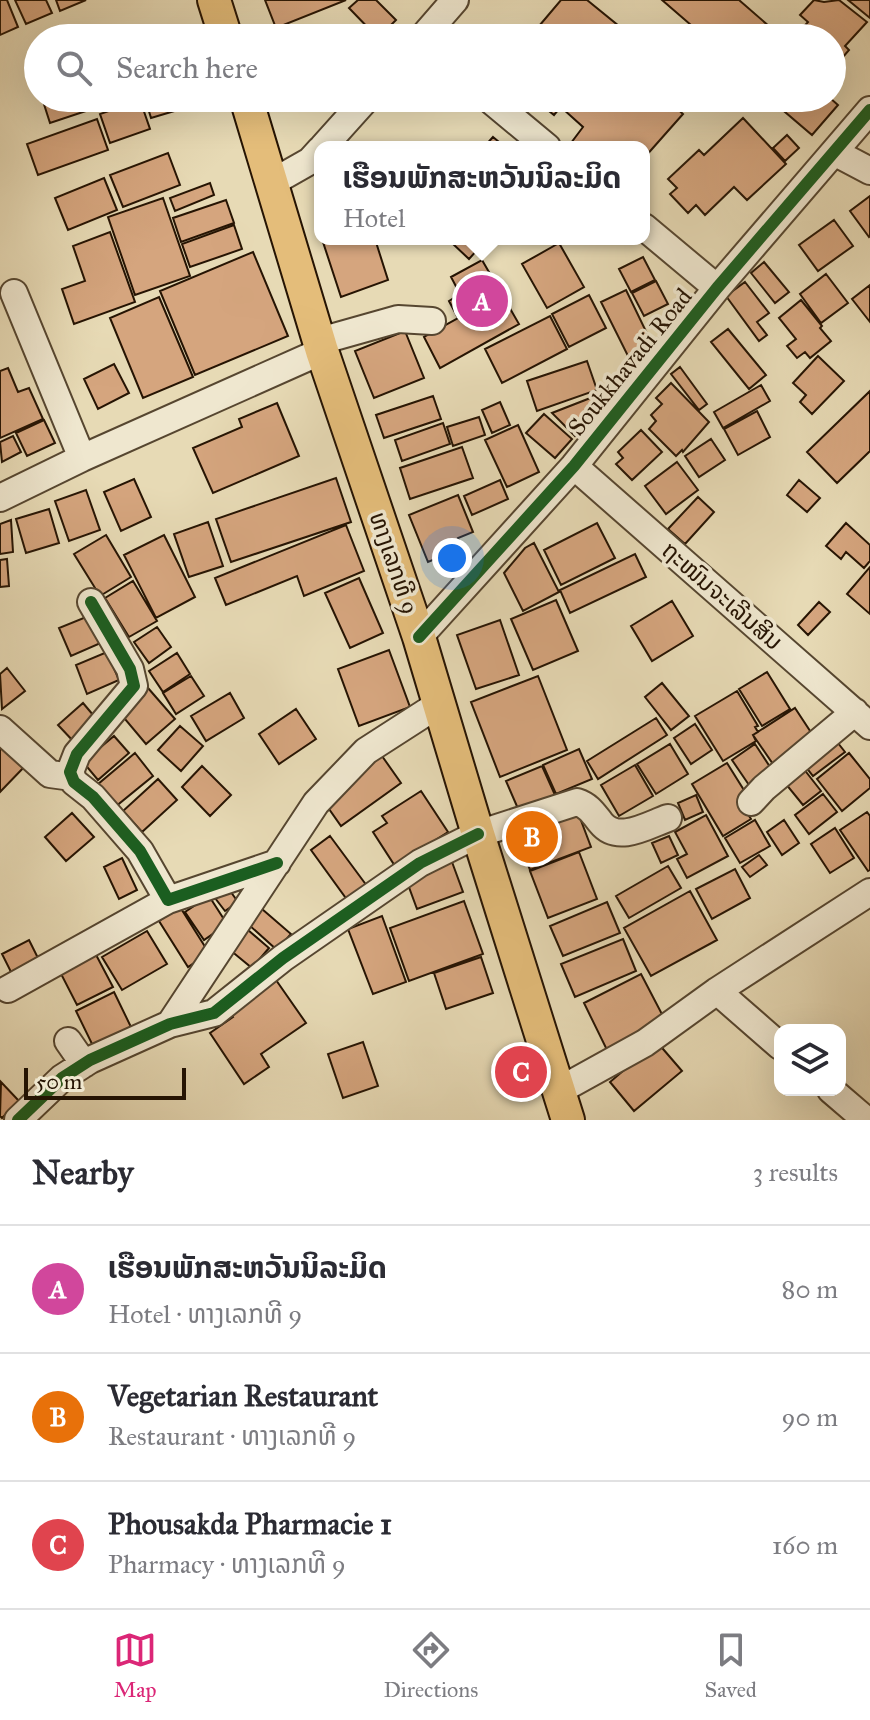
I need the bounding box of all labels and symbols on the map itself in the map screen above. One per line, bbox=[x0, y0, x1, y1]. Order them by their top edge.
pin: A bbox=[456, 271, 508, 331]
street label: Soukkhavadi Road bbox=[561, 282, 699, 442]
street label: ທາງເລກທີ 9 bbox=[363, 508, 425, 618]
street label: ຖະໜົນຈະເລີນສິນ bbox=[655, 535, 789, 657]
your location bbox=[432, 538, 472, 578]
pin: B bbox=[506, 807, 558, 867]
pin: C bbox=[495, 1042, 547, 1102]
scale bar bbox=[24, 1064, 186, 1100]

